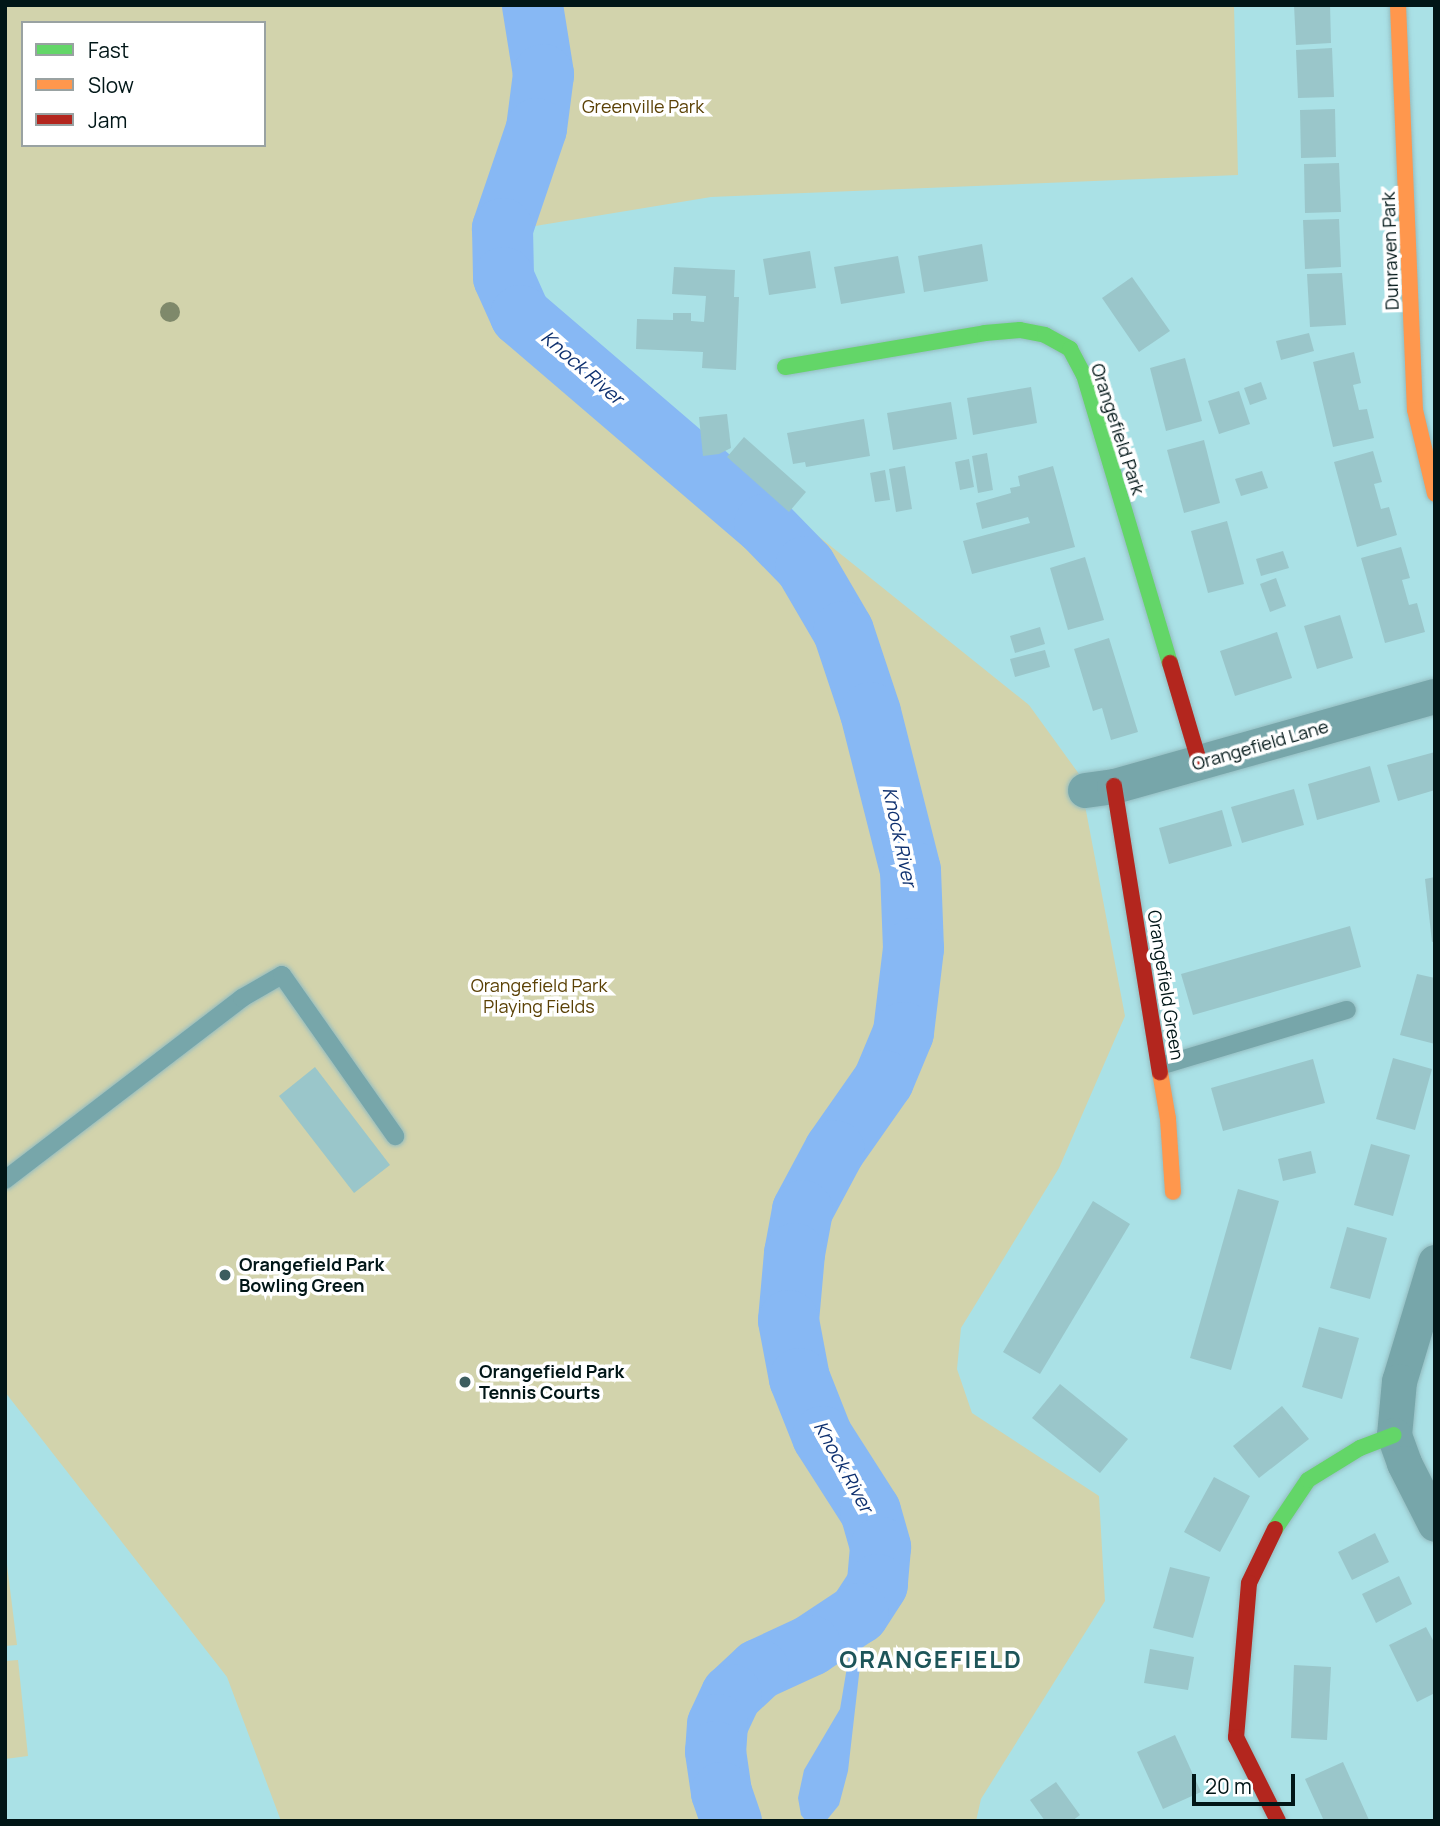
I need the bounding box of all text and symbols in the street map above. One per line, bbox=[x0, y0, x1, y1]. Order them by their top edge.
legend bbox=[21, 21, 266, 147]
text: Fast bbox=[88, 36, 129, 64]
text: Slow bbox=[88, 71, 134, 99]
park label: Greenville Park bbox=[582, 95, 704, 117]
text: Jam bbox=[88, 106, 127, 134]
street label: Dunraven Park bbox=[1377, 191, 1403, 311]
water label: Knock River bbox=[536, 326, 628, 410]
street label: Orangefield Park bbox=[1087, 361, 1149, 497]
street label: Orangefield Lane bbox=[1189, 715, 1331, 775]
water label: Knock River bbox=[877, 785, 921, 889]
street label: Orangefield Green bbox=[1143, 909, 1189, 1061]
park label: Orangefield Park Playing Fields bbox=[471, 975, 607, 1018]
place label: Orangefield Park Bowling Green bbox=[239, 1254, 384, 1296]
marker: Orangefield Park Bowling Green bbox=[217, 1267, 233, 1283]
place label: Orangefield Park Tennis Courts bbox=[479, 1361, 624, 1404]
marker: Orangefield Park Tennis Courts bbox=[457, 1374, 473, 1390]
water label: Knock River bbox=[809, 1417, 877, 1517]
district label: ORANGEFIELD bbox=[841, 1645, 1021, 1673]
scale bar bbox=[1195, 1759, 1298, 1803]
text: 20 m bbox=[1205, 1772, 1252, 1800]

